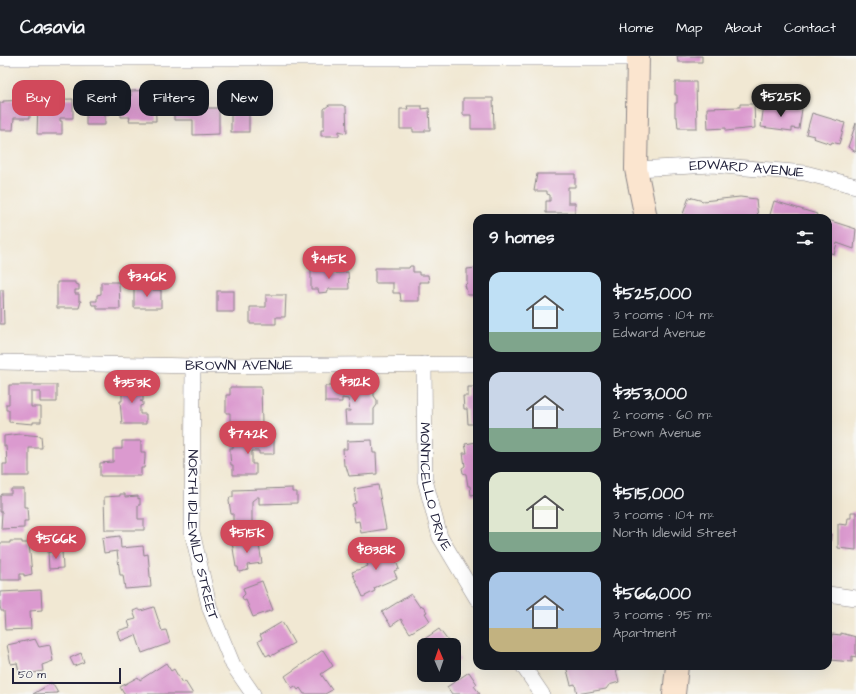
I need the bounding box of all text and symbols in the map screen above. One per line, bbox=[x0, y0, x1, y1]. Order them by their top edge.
text: Casavia bbox=[20, 14, 85, 41]
text: Home bbox=[619, 18, 654, 38]
text: Map bbox=[676, 18, 702, 38]
text: About bbox=[724, 18, 762, 38]
text: Contact bbox=[784, 18, 836, 38]
chip: Buy bbox=[12, 80, 65, 116]
chip: Rent bbox=[73, 80, 131, 116]
chip: Filters bbox=[139, 80, 209, 116]
chip: New bbox=[217, 80, 273, 116]
pin: $525K bbox=[753, 84, 809, 118]
text: $525K bbox=[761, 88, 801, 106]
street label: EDWARD AVENUE bbox=[689, 155, 806, 183]
text: 9 homes bbox=[489, 226, 554, 250]
icon: filters bbox=[794, 227, 816, 249]
pin: $415K bbox=[301, 246, 357, 280]
text: $415K bbox=[312, 250, 346, 268]
pin: $346K bbox=[119, 264, 175, 298]
text: $346K bbox=[128, 268, 166, 286]
text: $525,000 bbox=[613, 282, 691, 306]
icon: home bbox=[521, 288, 569, 336]
text: 3 rooms · 104 m² bbox=[613, 306, 714, 324]
text: Edward Avenue bbox=[613, 324, 706, 342]
street label: BROWN AVENUE bbox=[185, 355, 294, 376]
pin: $312K bbox=[327, 369, 383, 403]
pin: $353K bbox=[104, 370, 160, 404]
text: $312K bbox=[340, 373, 370, 391]
text: $353K bbox=[113, 374, 151, 392]
text: $353,000 bbox=[613, 382, 687, 406]
icon: home bbox=[521, 388, 569, 436]
text: 2 rooms · 60 m² bbox=[613, 406, 713, 424]
pin: $742K bbox=[220, 421, 276, 455]
street label: MONTICELLO DRIVE bbox=[415, 422, 457, 555]
text: Brown Avenue bbox=[613, 424, 701, 442]
text: $742K bbox=[228, 425, 268, 443]
street label: NORTH IDLEWILD STREET bbox=[182, 449, 224, 624]
text: $515,000 bbox=[613, 482, 684, 506]
icon: home bbox=[521, 488, 569, 536]
text: 3 rooms · 104 m² bbox=[613, 506, 714, 524]
pin: $515K bbox=[219, 520, 275, 554]
text: $515K bbox=[229, 524, 265, 542]
text: North Idlewild Street bbox=[613, 524, 737, 542]
pin: $566K bbox=[28, 526, 84, 560]
text: $566K bbox=[36, 530, 76, 548]
pin: $838K bbox=[348, 537, 404, 571]
text: $838K bbox=[357, 541, 395, 559]
text: $566,000 bbox=[613, 582, 691, 606]
icon: home bbox=[521, 588, 569, 636]
text: 3 rooms · 95 m² bbox=[613, 606, 712, 624]
text: Apartment bbox=[613, 624, 677, 642]
north arrow bbox=[417, 638, 461, 682]
map controls bbox=[417, 638, 461, 682]
scale bar bbox=[12, 666, 121, 685]
text: 50 m bbox=[18, 667, 46, 682]

